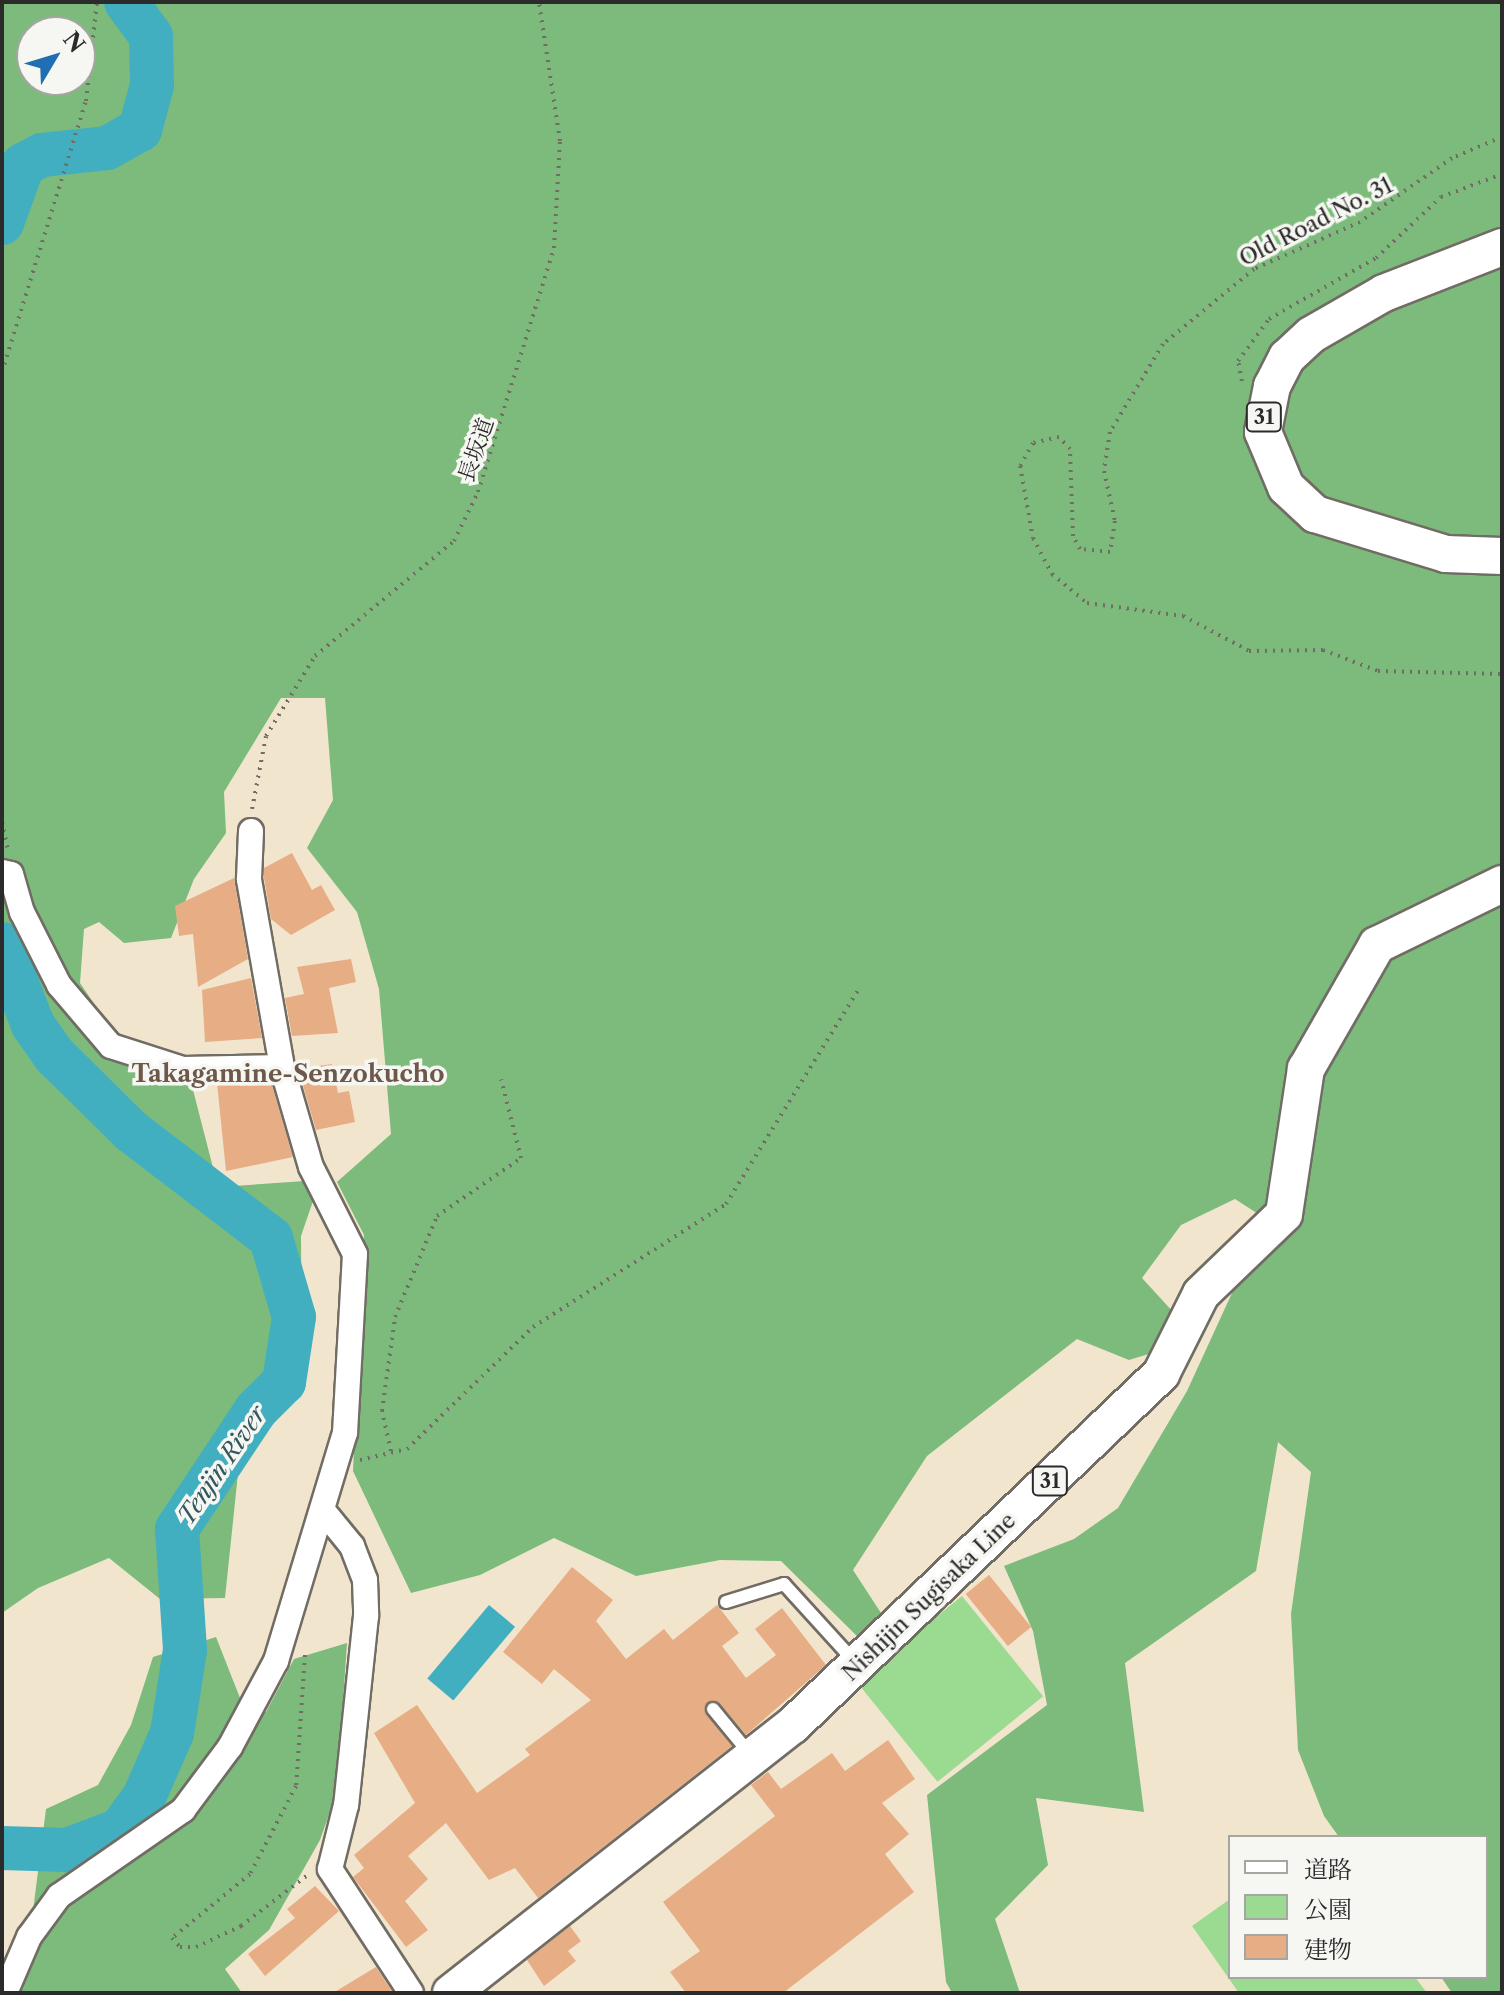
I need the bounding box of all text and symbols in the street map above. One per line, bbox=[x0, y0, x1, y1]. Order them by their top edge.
north arrow bbox=[16, 16, 96, 96]
text: N bbox=[57, 26, 90, 58]
street label: Old Road No. 31 bbox=[1235, 172, 1397, 272]
road number: 31 bbox=[1244, 401, 1284, 433]
street label: 長坂道 bbox=[453, 415, 499, 485]
district label: Takagamine-Senzokucho bbox=[132, 1060, 444, 1088]
water label: Tenjin River bbox=[172, 1400, 272, 1530]
road number: 31 bbox=[1030, 1465, 1070, 1497]
street label: Nishijin Sugisaka Line bbox=[837, 1507, 1021, 1687]
legend bbox=[1228, 1835, 1488, 1979]
text: 道路 bbox=[1304, 1855, 1352, 1884]
text: 公園 bbox=[1304, 1895, 1352, 1924]
text: 建物 bbox=[1304, 1935, 1352, 1964]

